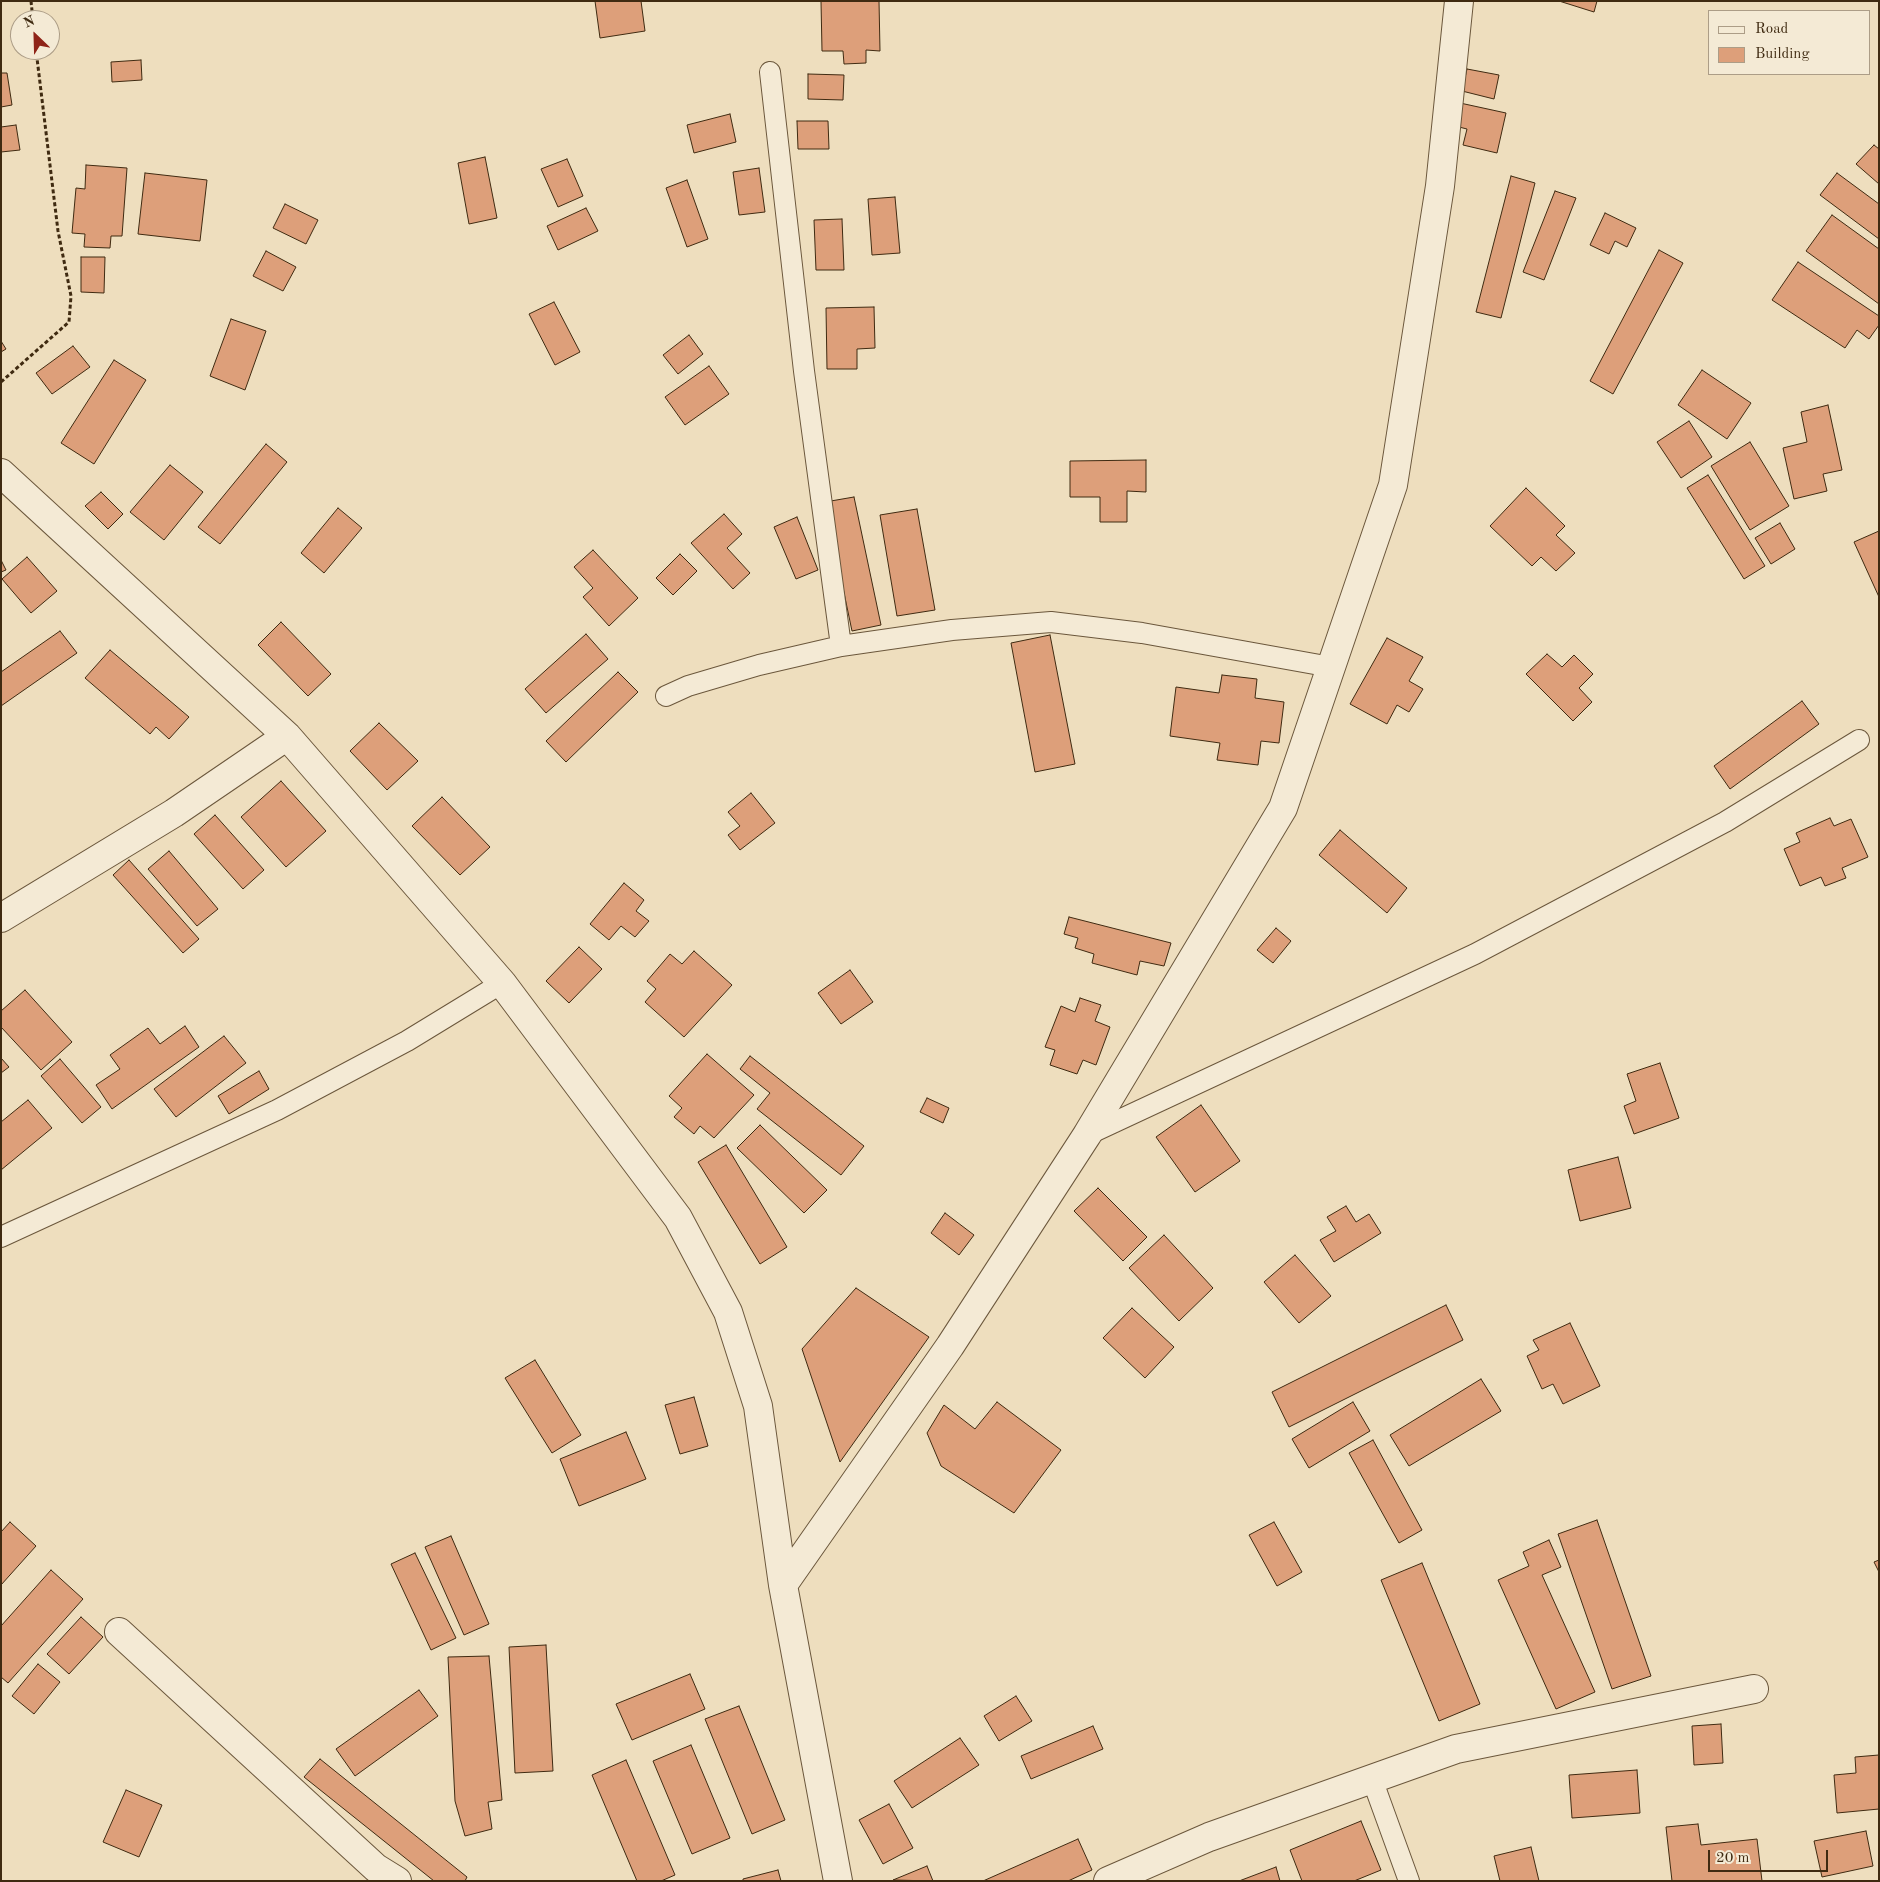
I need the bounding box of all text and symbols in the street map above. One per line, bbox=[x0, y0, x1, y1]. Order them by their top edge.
north arrow bbox=[10, 10, 60, 60]
legend bbox=[1708, 10, 1870, 75]
text: N bbox=[22, 14, 37, 31]
text: Road bbox=[1755, 22, 1788, 37]
text: Building bbox=[1755, 47, 1810, 62]
scale bar bbox=[1710, 1840, 1830, 1872]
text: 20 m bbox=[1716, 1851, 1750, 1866]

